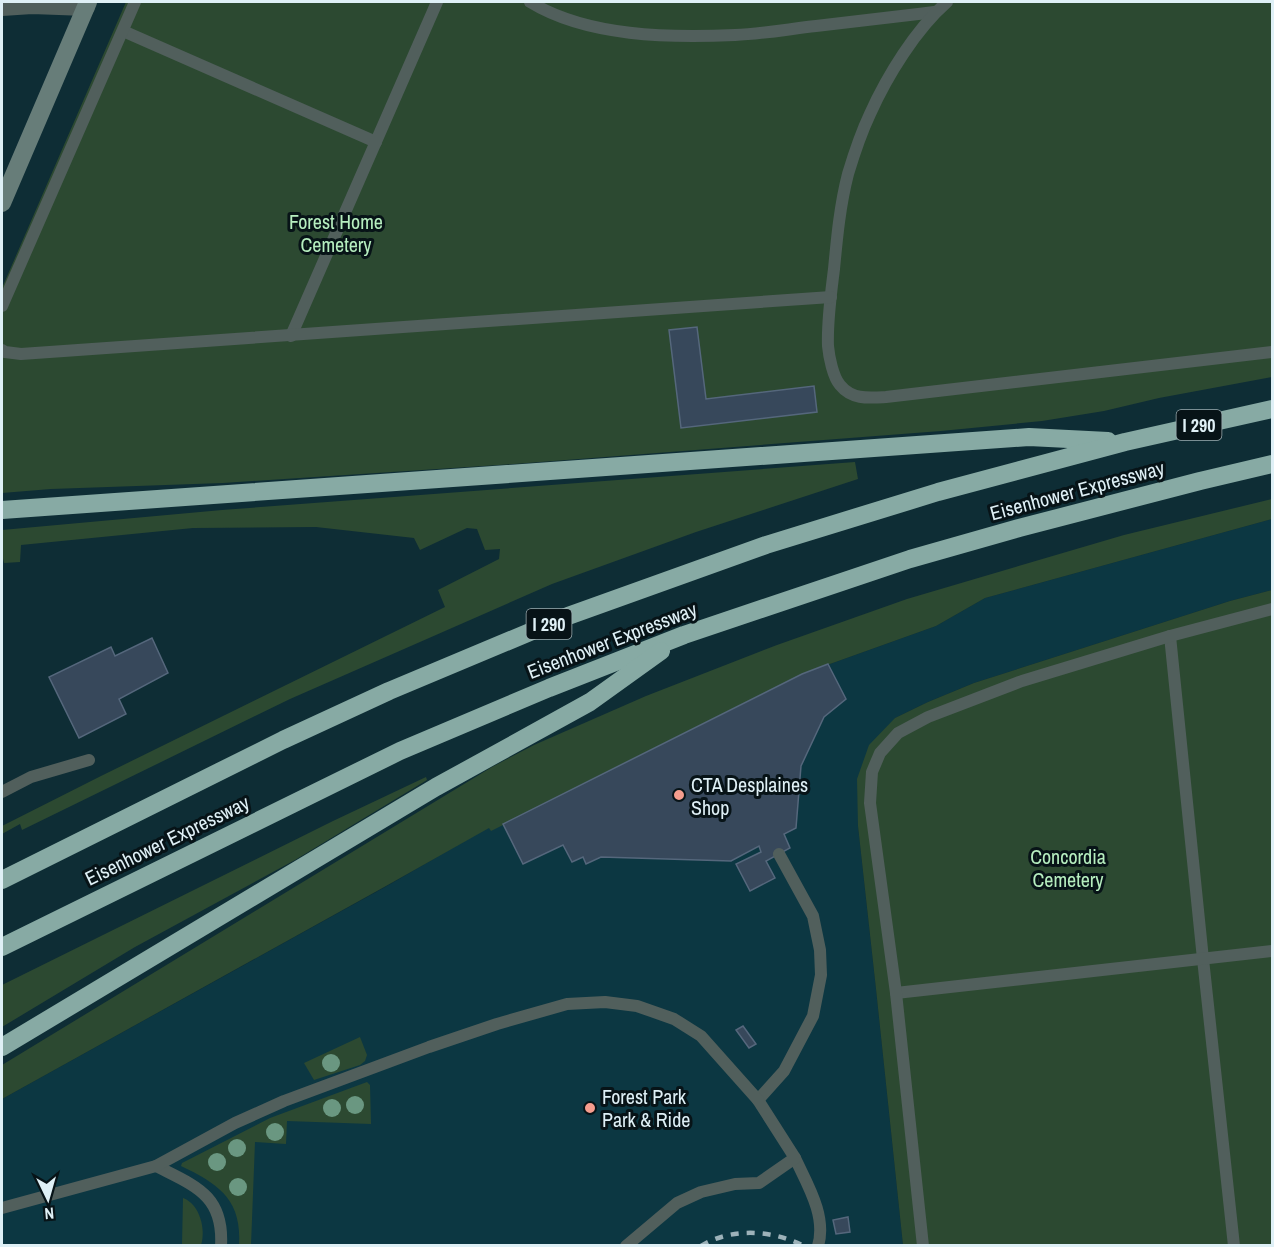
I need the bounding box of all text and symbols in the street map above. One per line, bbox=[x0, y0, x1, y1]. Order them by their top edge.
park label: Forest Home Cemetery bbox=[289, 208, 383, 258]
road number: I 290 bbox=[1176, 410, 1222, 440]
street label: Eisenhower Expressway bbox=[987, 454, 1168, 526]
street label: Eisenhower Expressway bbox=[523, 595, 701, 685]
road number: I 290 bbox=[526, 609, 572, 639]
place label: CTA Desplaines Shop bbox=[691, 771, 808, 821]
street label: Eisenhower Expressway bbox=[80, 788, 254, 891]
marker: CTA Desplaines Shop bbox=[672, 788, 686, 802]
park label: Concordia Cemetery bbox=[1030, 843, 1106, 893]
place label: Forest Park Park & Ride bbox=[602, 1083, 690, 1133]
marker: Forest Park Park & Ride bbox=[583, 1101, 597, 1115]
north arrow bbox=[18, 1169, 78, 1229]
text: N bbox=[44, 1203, 55, 1225]

